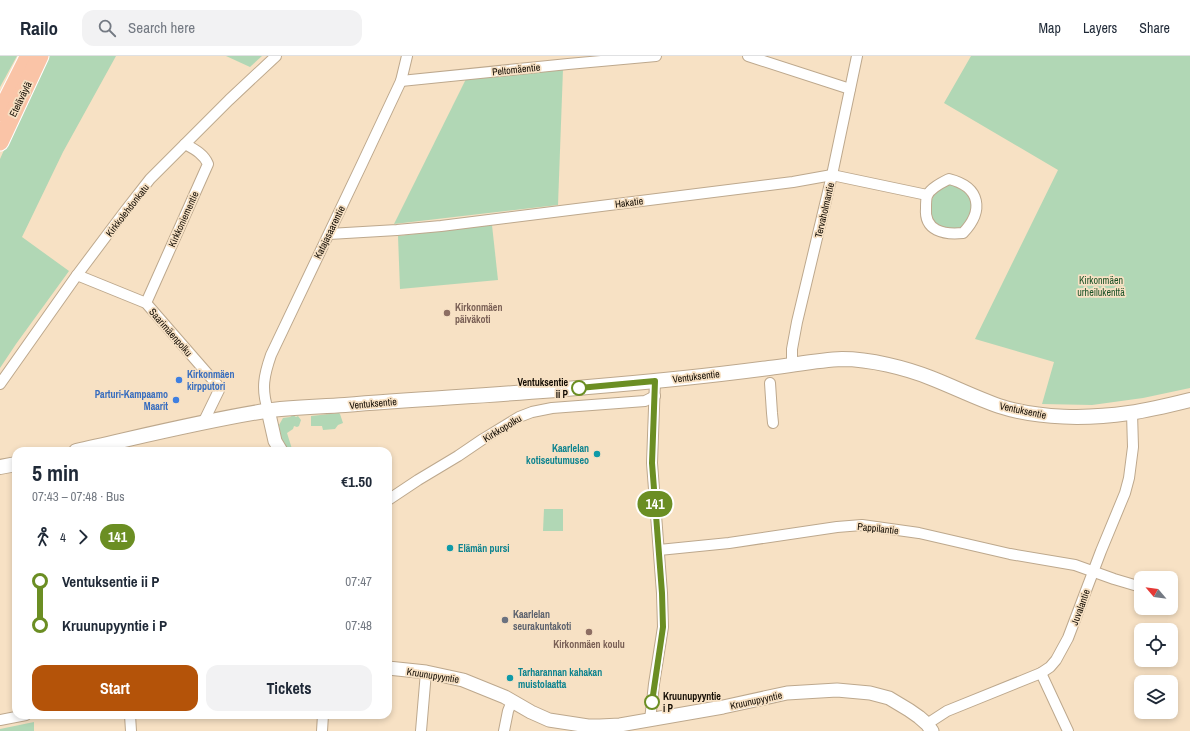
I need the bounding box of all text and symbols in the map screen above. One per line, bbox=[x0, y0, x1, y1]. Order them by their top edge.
search box bbox=[82, 10, 362, 46]
text: Railo bbox=[20, 15, 58, 41]
icon: search bbox=[96, 17, 118, 39]
text: Search here bbox=[128, 17, 195, 38]
text: Map bbox=[1039, 19, 1061, 37]
text: Layers bbox=[1083, 19, 1117, 37]
text: Share bbox=[1139, 19, 1170, 37]
street label: Peltomäentie bbox=[491, 60, 541, 78]
street label: Eteläväylä bbox=[6, 79, 35, 119]
street label: Kirkkolehdonkatu bbox=[103, 181, 152, 239]
street label: Tervaholmantie bbox=[812, 181, 837, 239]
street label: Kirkkoniementie bbox=[165, 189, 202, 249]
street label: Hakatie bbox=[614, 194, 644, 211]
street label: Katajasaarentie bbox=[311, 203, 348, 261]
park label: Kirkonmäen urheilukenttä bbox=[1077, 274, 1125, 299]
place label: Kirkonmäen päiväkoti bbox=[455, 301, 502, 326]
street label: Saarimäenpolku bbox=[146, 306, 195, 359]
marker: Kirkonmäen päiväkoti bbox=[442, 308, 452, 318]
street label: Ventuksentie bbox=[672, 367, 721, 386]
place label: Kirkonmäen kirpputori bbox=[187, 368, 234, 393]
marker: Kirkonmäen kirpputori bbox=[174, 375, 184, 385]
place label: Ventuksentie ii P bbox=[518, 376, 569, 401]
marker: Ventuksentie ii P bbox=[571, 380, 587, 396]
place label: Parturi-Kampaamo Maarit bbox=[95, 388, 168, 413]
marker: Parturi-Kampaamo Maarit bbox=[171, 395, 181, 405]
street label: Ventuksentie bbox=[349, 395, 398, 412]
street label: Ventuksentie bbox=[998, 399, 1048, 422]
street label: Kirkkopolku bbox=[481, 412, 524, 445]
place label: Kaarlelan kotiseutumuseo bbox=[526, 442, 589, 467]
marker: Kaarlelan kotiseutumuseo bbox=[592, 449, 602, 459]
text: 5 min bbox=[32, 458, 79, 488]
text: €1.50 bbox=[341, 471, 372, 492]
text: 07:43 – 07:48 · Bus bbox=[32, 488, 124, 505]
line badge: 141 bbox=[632, 491, 678, 517]
text: 141 bbox=[645, 495, 665, 513]
street label: Pappilantie bbox=[857, 520, 900, 537]
icon: walk bbox=[32, 526, 54, 548]
icon: forward bbox=[72, 526, 94, 548]
text: 141 bbox=[108, 528, 127, 546]
text: 4 bbox=[60, 529, 66, 546]
place label: Elämän pursi bbox=[458, 542, 510, 555]
marker: Elämän pursi bbox=[445, 543, 455, 553]
text: Ventuksentie ii P bbox=[62, 571, 160, 592]
north arrow bbox=[1134, 571, 1178, 615]
map controls bbox=[1134, 571, 1178, 719]
text: 07:47 bbox=[345, 573, 372, 590]
street label: Juvalantie bbox=[1068, 587, 1093, 627]
place label: Kaarlelan seurakuntakoti bbox=[513, 608, 571, 633]
text: Kruunupyyntie i P bbox=[62, 615, 167, 636]
marker: Kaarlelan seurakuntakoti bbox=[500, 615, 510, 625]
text: 07:48 bbox=[345, 617, 372, 634]
button: locate bbox=[1134, 623, 1178, 667]
marker: Kirkonmäen koulu bbox=[584, 627, 594, 637]
place label: Kirkonmäen koulu bbox=[553, 638, 625, 651]
button: Start bbox=[32, 665, 198, 711]
button: Tickets bbox=[206, 665, 372, 711]
street label: Kruunupyyntie bbox=[406, 665, 460, 686]
place label: Tarharannan kahakan muistolaatta bbox=[518, 666, 602, 691]
marker: Tarharannan kahakan muistolaatta bbox=[505, 673, 515, 683]
button: layers bbox=[1134, 675, 1178, 719]
street label: Kruunupyyntie bbox=[729, 689, 784, 712]
place label: Kruunupyyntie i P bbox=[663, 690, 721, 715]
marker: Kruunupyyntie i P bbox=[644, 694, 660, 710]

